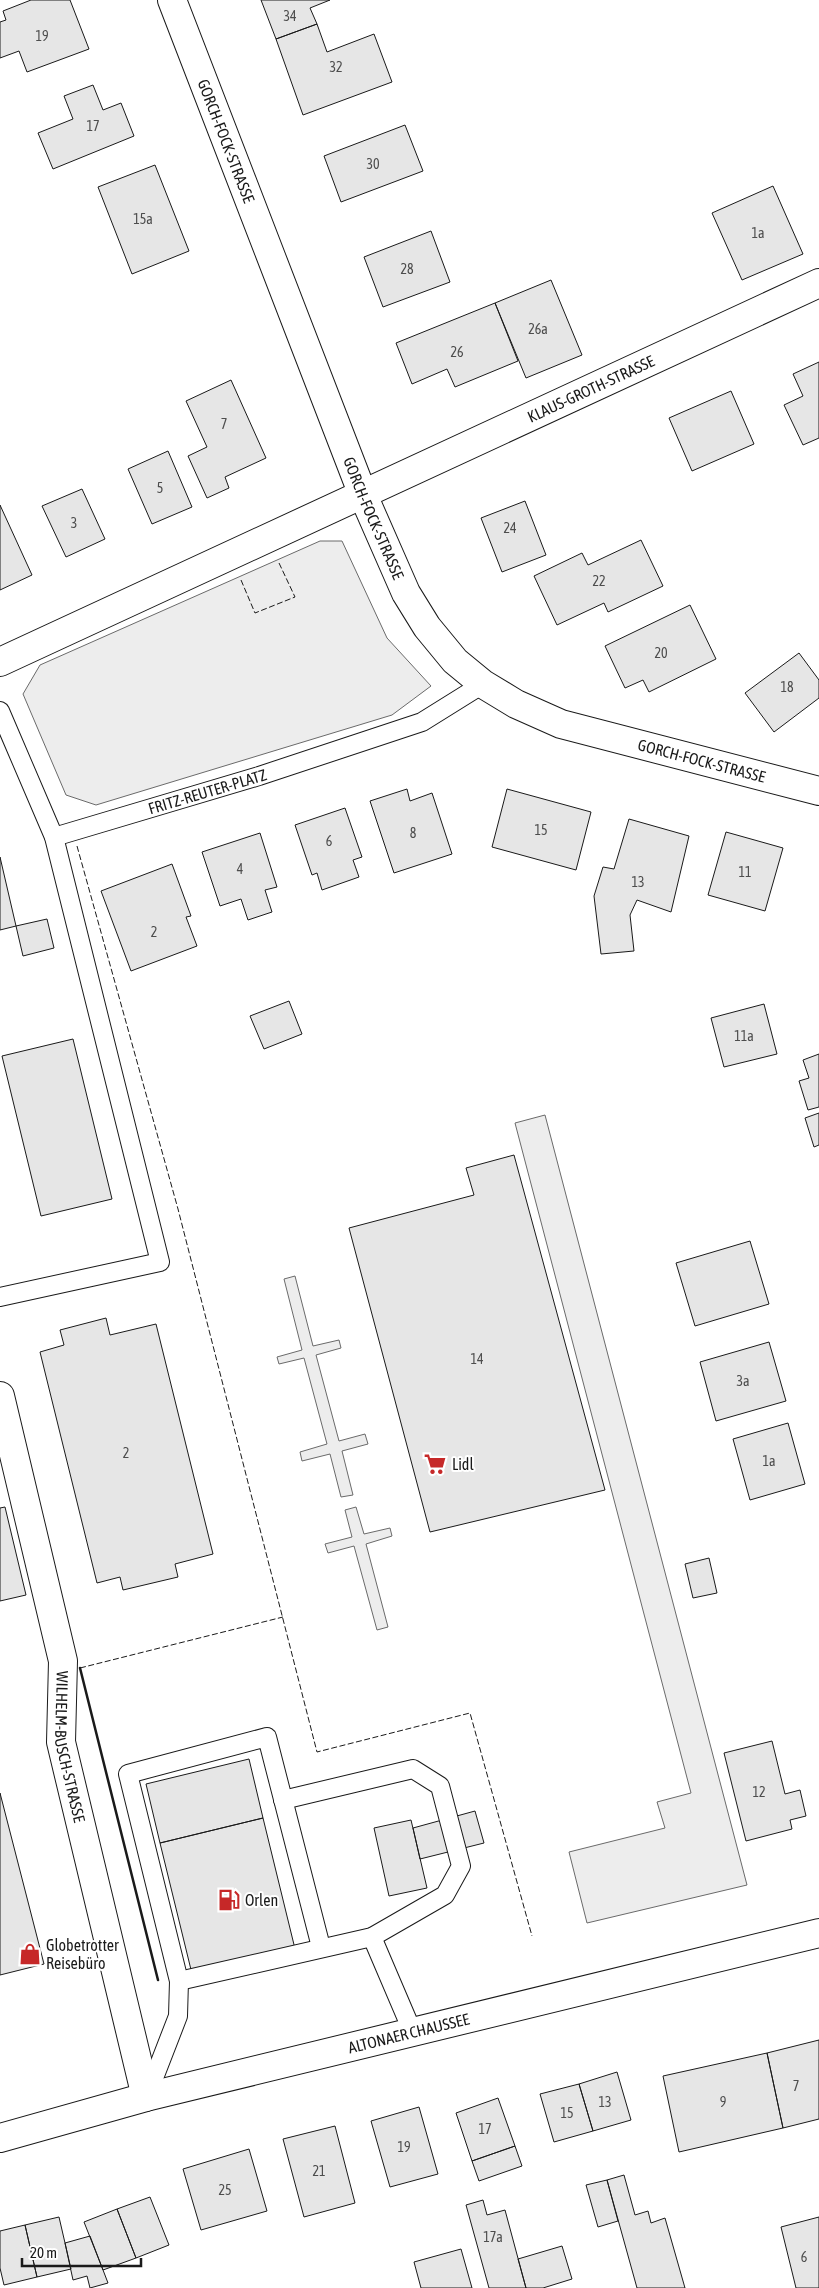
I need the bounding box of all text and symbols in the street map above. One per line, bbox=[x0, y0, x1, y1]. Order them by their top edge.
house number: 34 bbox=[283, 8, 297, 24]
house number: 19 bbox=[35, 28, 49, 44]
house number: 32 bbox=[329, 59, 343, 75]
street label: GORCH-FOCK-STRASSE bbox=[194, 77, 258, 205]
house number: 17 bbox=[86, 118, 100, 134]
house number: 30 bbox=[366, 156, 380, 172]
house number: 15a bbox=[133, 211, 153, 227]
house number: 1a bbox=[751, 225, 765, 241]
house number: 28 bbox=[400, 261, 414, 277]
house number: 26a bbox=[528, 321, 548, 337]
house number: 26 bbox=[450, 344, 464, 360]
street label: KLAUS-GROTH-STRASSE bbox=[525, 351, 657, 426]
house number: 7 bbox=[221, 416, 227, 432]
street label: GORCH-FOCK-STRASSE bbox=[340, 454, 408, 582]
house number: 5 bbox=[157, 480, 163, 496]
house number: 3 bbox=[71, 515, 77, 531]
house number: 24 bbox=[503, 520, 517, 536]
house number: 22 bbox=[592, 573, 606, 589]
house number: 20 bbox=[654, 645, 668, 661]
house number: 18 bbox=[780, 679, 794, 695]
street label: GORCH-FOCK-STRASSE bbox=[636, 735, 767, 786]
street label: FRITZ-REUTER-PLATZ bbox=[146, 765, 269, 817]
house number: 15 bbox=[534, 822, 548, 838]
house number: 8 bbox=[410, 825, 417, 841]
house number: 6 bbox=[326, 833, 333, 849]
house number: 4 bbox=[237, 861, 244, 877]
house number: 11 bbox=[738, 864, 752, 880]
house number: 13 bbox=[631, 874, 645, 890]
house number: 2 bbox=[151, 924, 157, 940]
house number: 11a bbox=[734, 1028, 754, 1044]
house number: 14 bbox=[470, 1351, 484, 1367]
house number: 3a bbox=[736, 1373, 750, 1389]
house number: 2 bbox=[123, 1445, 129, 1461]
supermarket icon: Lidl bbox=[422, 1451, 448, 1477]
house number: 1a bbox=[762, 1453, 776, 1469]
place label: Lidl bbox=[452, 1455, 474, 1473]
street label: WILHELM-BUSCH-STRASSE bbox=[51, 1671, 89, 1824]
house number: 12 bbox=[752, 1784, 766, 1800]
fuel station icon: Orlen bbox=[216, 1887, 242, 1913]
place label: Orlen bbox=[245, 1891, 278, 1909]
place label: Globetrotter Reisebüro bbox=[46, 1936, 119, 1972]
shop icon: Globetrotter Reisebüro bbox=[17, 1941, 43, 1967]
street label: ALTONAER CHAUSSEE bbox=[346, 2010, 471, 2056]
house number: 7 bbox=[793, 2078, 799, 2094]
house number: 13 bbox=[598, 2094, 612, 2110]
house number: 9 bbox=[720, 2094, 726, 2110]
house number: 15 bbox=[560, 2105, 574, 2121]
house number: 17 bbox=[478, 2121, 492, 2137]
house number: 19 bbox=[397, 2139, 411, 2155]
house number: 21 bbox=[312, 2163, 326, 2179]
house number: 25 bbox=[218, 2182, 232, 2198]
house number: 17a bbox=[483, 2229, 503, 2245]
scale bar bbox=[22, 2236, 141, 2268]
text: 20 m bbox=[30, 2244, 57, 2261]
house number: 6 bbox=[801, 2249, 808, 2265]

